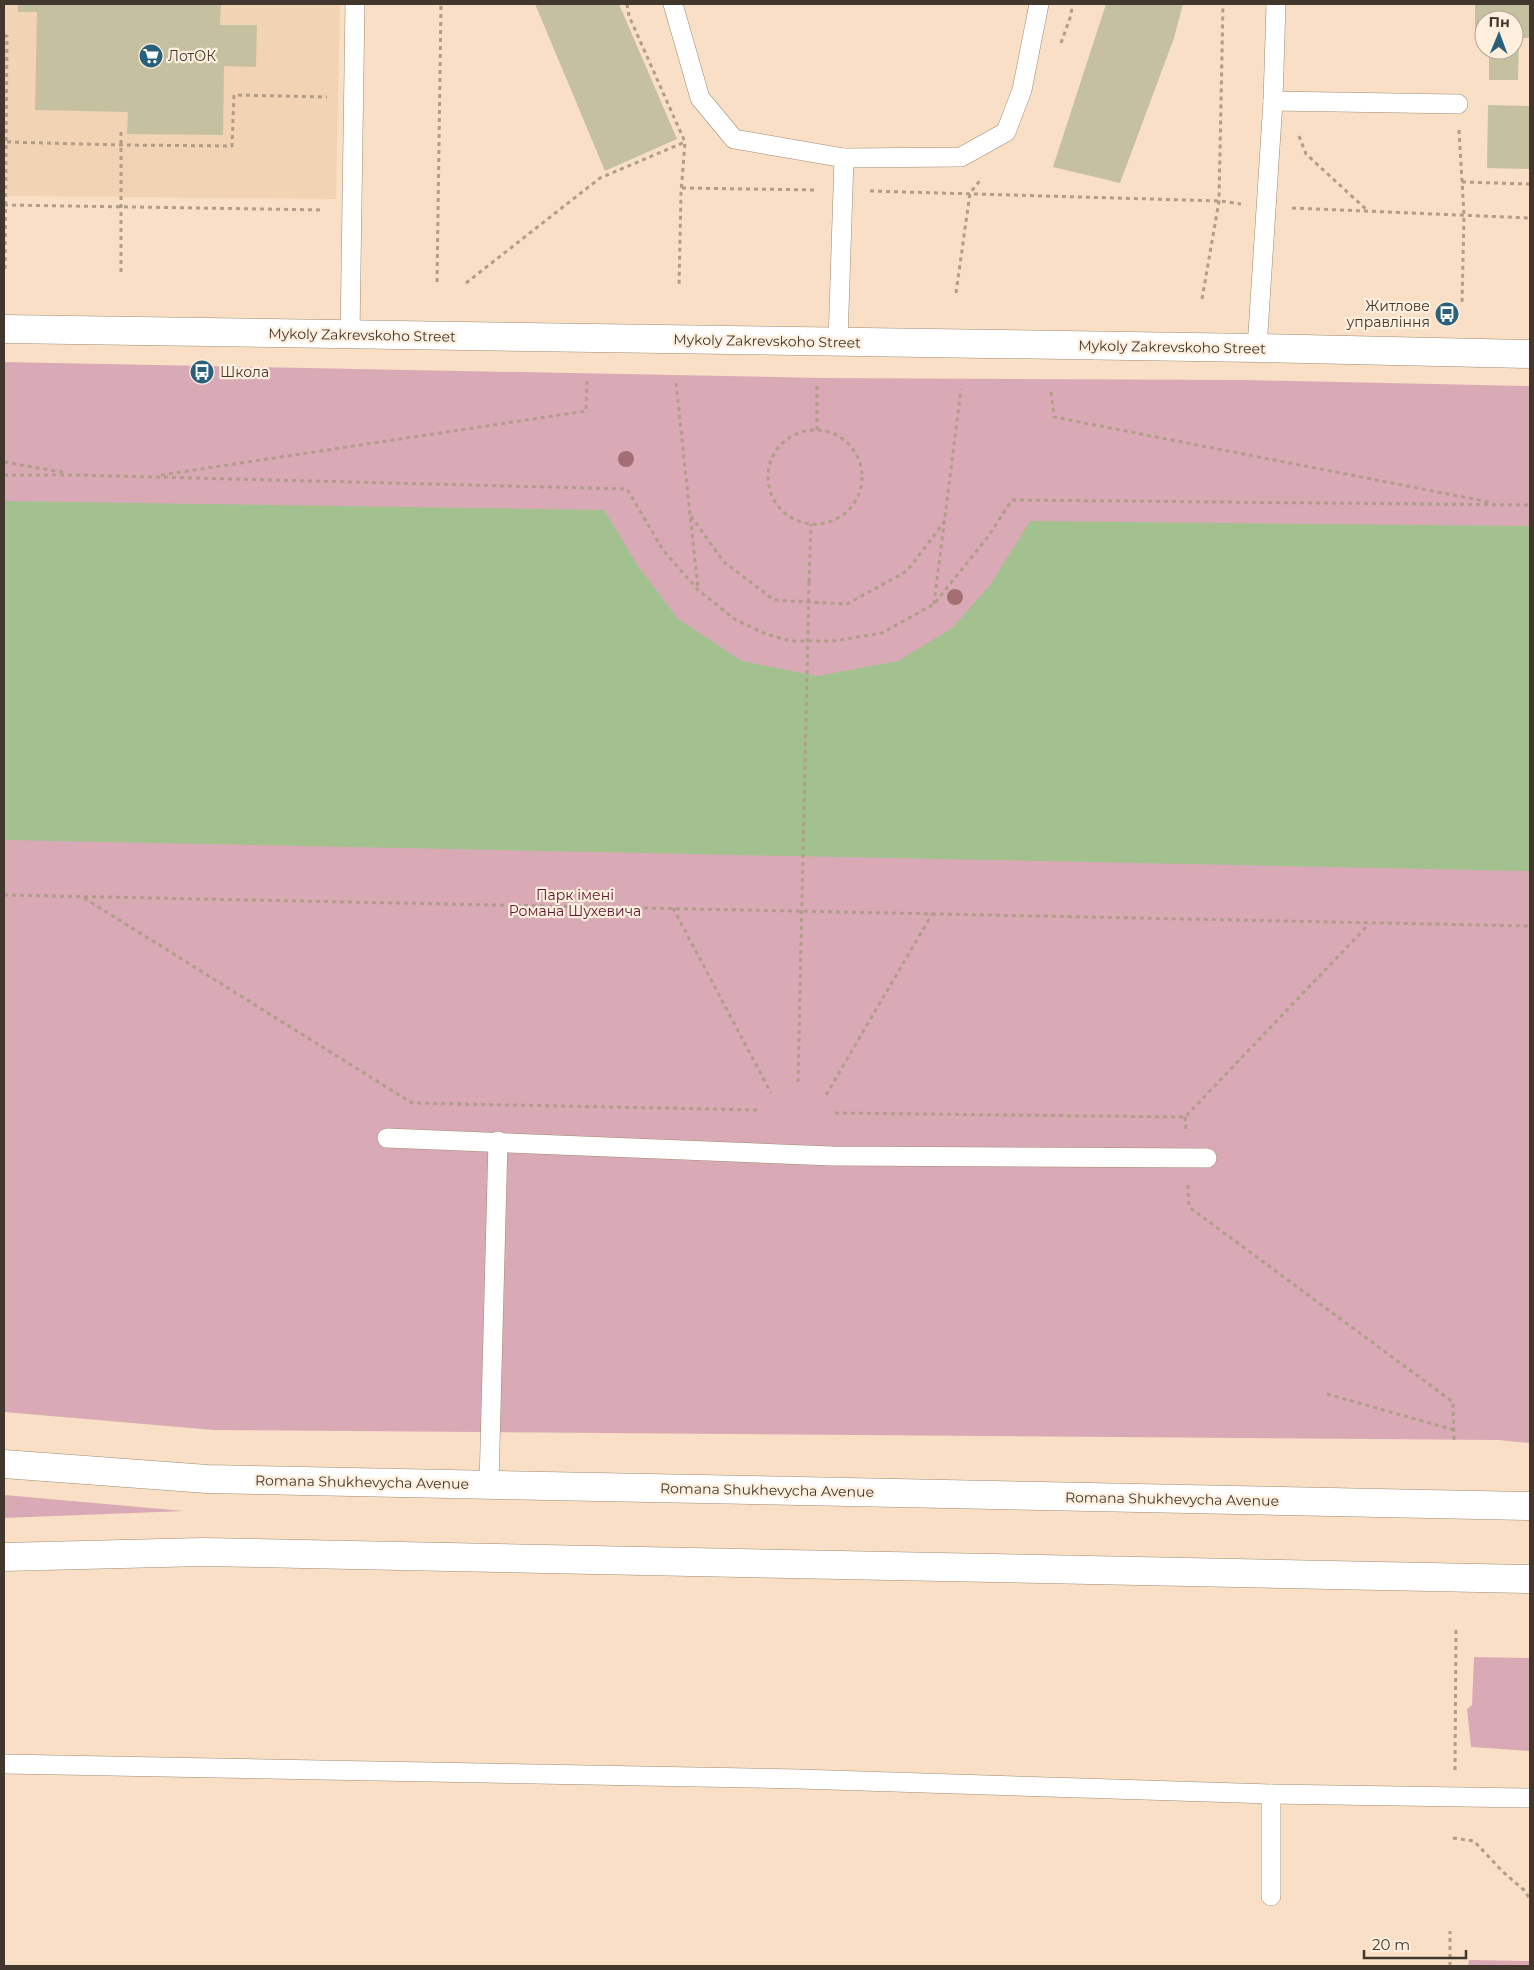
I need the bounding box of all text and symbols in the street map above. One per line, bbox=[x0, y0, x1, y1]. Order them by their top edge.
north arrow bbox=[1474, 10, 1524, 60]
text: Пн bbox=[1489, 13, 1510, 31]
supermarket icon: ЛотОК bbox=[138, 43, 164, 69]
place label: ЛотОК bbox=[168, 47, 216, 65]
place label: Житлове управління bbox=[1345, 297, 1430, 331]
bus stop icon: Житлове управління bbox=[1434, 301, 1460, 327]
street label: Mykoly Zakrevskoho Street bbox=[268, 324, 456, 346]
street label: Mykoly Zakrevskoho Street bbox=[673, 330, 861, 352]
street label: Mykoly Zakrevskoho Street bbox=[1078, 336, 1266, 358]
bus stop icon: Школа bbox=[189, 359, 215, 385]
place label: Школа bbox=[220, 363, 269, 381]
park label: Парк імені Романа Шухевича bbox=[509, 886, 641, 920]
street label: Romana Shukhevycha Avenue bbox=[255, 1471, 469, 1493]
street label: Romana Shukhevycha Avenue bbox=[660, 1479, 874, 1501]
street label: Romana Shukhevycha Avenue bbox=[1065, 1488, 1279, 1510]
scale bar bbox=[1364, 1928, 1466, 1960]
text: 20 m bbox=[1372, 1935, 1410, 1954]

